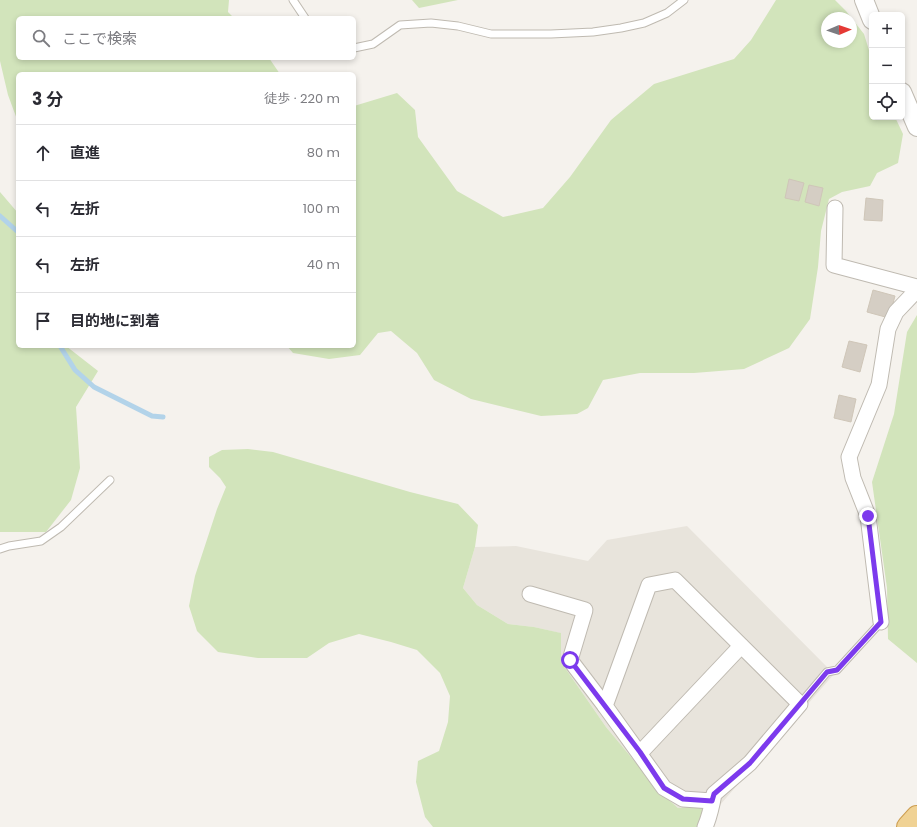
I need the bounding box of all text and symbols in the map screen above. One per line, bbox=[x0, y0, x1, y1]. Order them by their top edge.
north arrow bbox=[821, 12, 857, 48]
map controls bbox=[869, 12, 905, 120]
button: + bbox=[869, 12, 905, 48]
search box bbox=[16, 16, 356, 60]
icon: search bbox=[30, 27, 52, 49]
text: ここで検索 bbox=[62, 28, 137, 49]
button: − bbox=[869, 48, 905, 84]
button: locate bbox=[869, 84, 905, 120]
text: 3 分 bbox=[32, 87, 63, 111]
text: 徒歩 · 220 m bbox=[264, 89, 340, 108]
icon: ahead bbox=[32, 142, 54, 164]
text: 直進 bbox=[70, 142, 100, 163]
text: 80 m bbox=[307, 143, 340, 162]
icon: left bbox=[32, 198, 54, 220]
text: 左折 bbox=[70, 198, 100, 219]
text: 100 m bbox=[303, 199, 340, 218]
icon: left bbox=[32, 254, 54, 276]
text: 左折 bbox=[70, 254, 100, 275]
text: 40 m bbox=[307, 255, 340, 274]
icon: arrive bbox=[32, 310, 54, 332]
text: 目的地に到着 bbox=[70, 310, 160, 331]
route end bbox=[859, 507, 877, 525]
route start bbox=[561, 651, 579, 669]

